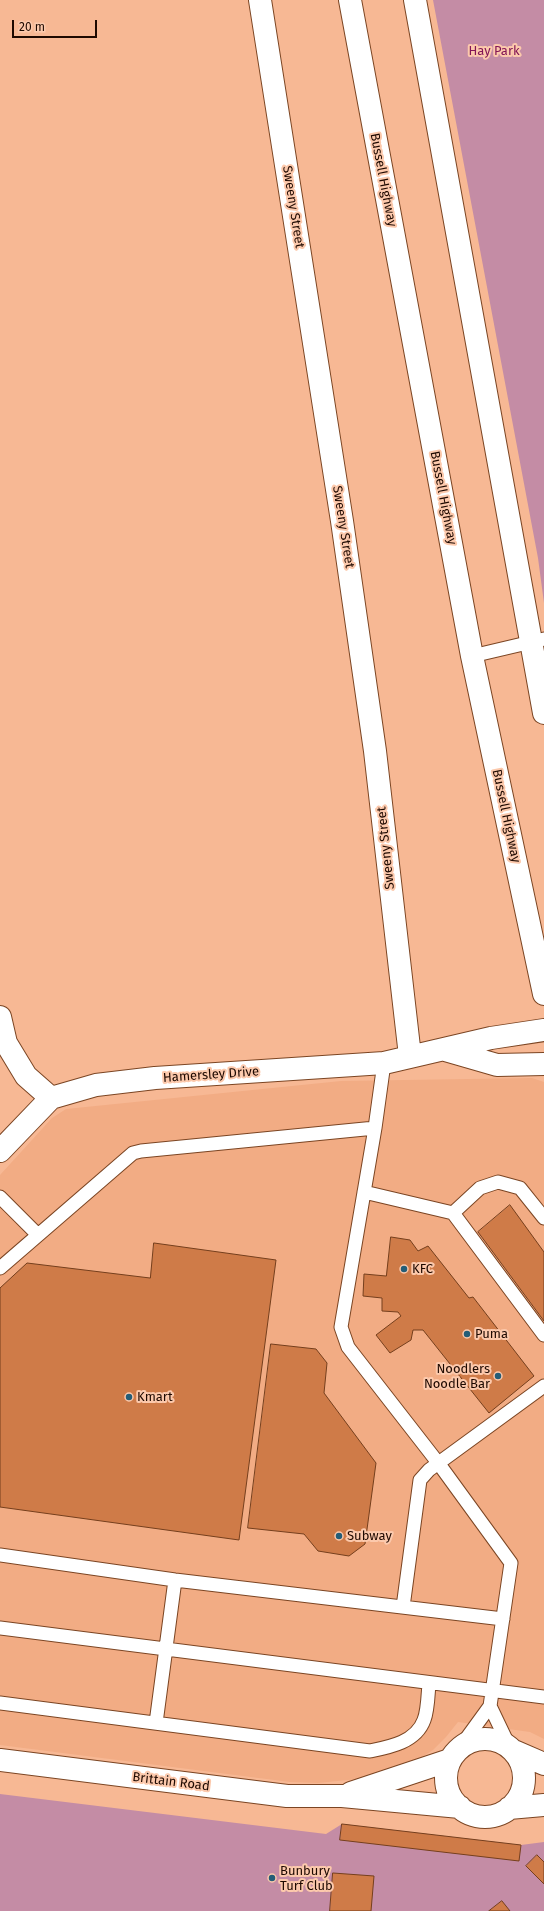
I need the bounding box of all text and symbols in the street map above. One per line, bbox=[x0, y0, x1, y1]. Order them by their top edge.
scale bar bbox=[14, 12, 99, 38]
text: 20 m bbox=[19, 20, 45, 34]
park label: Hay Park bbox=[468, 43, 520, 59]
street label: Bussell Highway bbox=[366, 132, 400, 228]
street label: Sweeny Street bbox=[279, 165, 307, 249]
street label: Bussell Highway bbox=[426, 450, 460, 546]
street label: Sweeny Street bbox=[329, 485, 357, 569]
street label: Bussell Highway bbox=[488, 768, 524, 864]
street label: Sweeny Street bbox=[374, 806, 398, 890]
street label: Hamersley Drive bbox=[163, 1064, 259, 1086]
place label: KFC bbox=[412, 1261, 433, 1277]
marker: KFC bbox=[399, 1264, 409, 1274]
place label: Puma bbox=[475, 1326, 508, 1342]
marker: Puma bbox=[462, 1329, 472, 1339]
place label: Noodlers Noodle Bar bbox=[424, 1361, 490, 1392]
marker: Noodlers Noodle Bar bbox=[493, 1371, 503, 1381]
place label: Kmart bbox=[137, 1389, 173, 1405]
marker: Kmart bbox=[124, 1392, 134, 1402]
place label: Subway bbox=[347, 1528, 392, 1544]
marker: Subway bbox=[334, 1531, 344, 1541]
street label: Brittain Road bbox=[132, 1770, 210, 1794]
place label: Bunbury Turf Club bbox=[280, 1863, 333, 1894]
marker: Bunbury Turf Club bbox=[267, 1873, 277, 1883]

